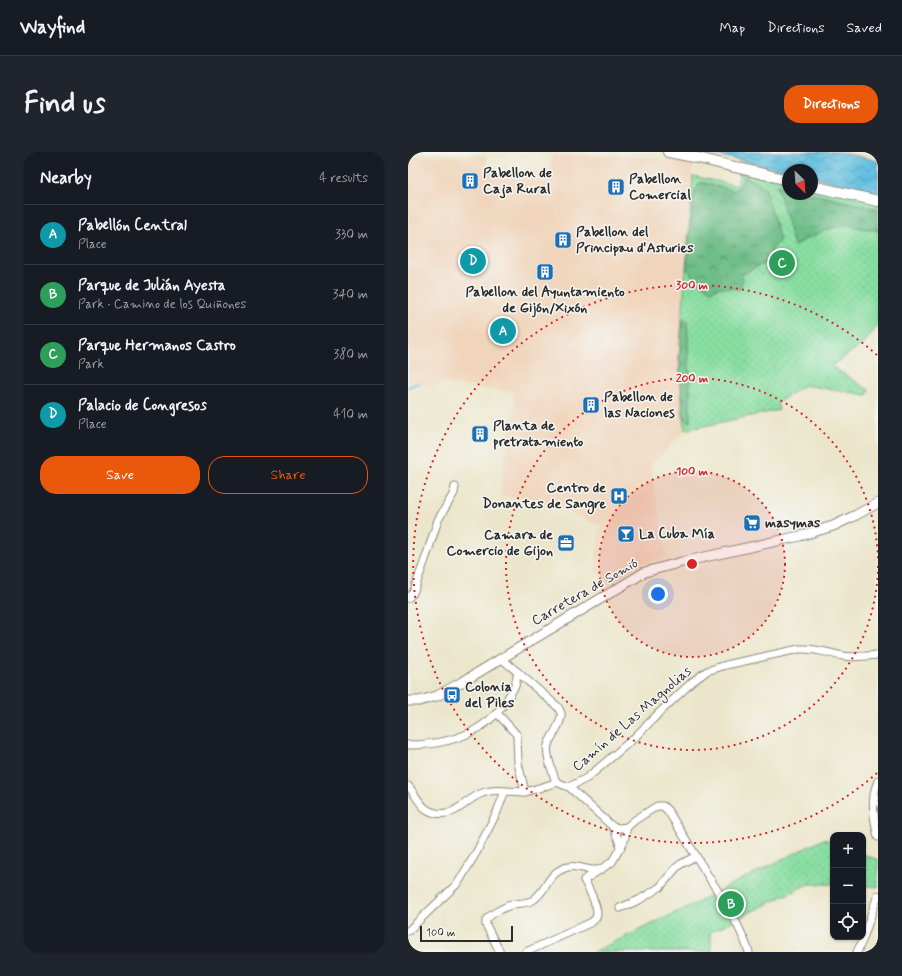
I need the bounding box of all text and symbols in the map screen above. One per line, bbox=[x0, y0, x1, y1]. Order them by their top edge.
text: Wayfind bbox=[20, 15, 85, 40]
text: Map bbox=[719, 19, 745, 37]
text: Directions bbox=[767, 19, 825, 37]
text: Saved bbox=[847, 19, 882, 37]
button: Directions bbox=[784, 85, 878, 123]
text: Find us bbox=[24, 86, 105, 123]
place label: Pabellon de Caja Rural bbox=[483, 164, 552, 199]
north arrow bbox=[782, 164, 818, 200]
text: Nearby bbox=[40, 167, 92, 189]
text: 4 results bbox=[319, 170, 368, 187]
place label: Pabellon Comercial bbox=[629, 170, 692, 204]
building icon: Pabellon de Caja Rural bbox=[460, 171, 480, 191]
building icon: Pabellon Comercial bbox=[606, 177, 626, 197]
text: Pabellón Central bbox=[78, 216, 187, 236]
place label: Pabellon del Principau d'Asturies bbox=[576, 223, 694, 257]
text: A bbox=[49, 226, 57, 243]
text: 330 m bbox=[335, 226, 368, 243]
building icon: Pabellon del Principau d'Asturies bbox=[553, 230, 573, 250]
text: Place bbox=[78, 236, 107, 253]
pin: D bbox=[460, 246, 486, 276]
pin: C bbox=[769, 248, 795, 278]
building icon: Pabellon del Ayuntamiento de Gijón/Xixón bbox=[535, 262, 555, 282]
text: Parque de Julián Ayesta bbox=[78, 276, 225, 296]
text: 300 m bbox=[676, 278, 709, 294]
place label: Pabellon del Ayuntamiento de Gijón/Xixón bbox=[465, 283, 625, 318]
text: B bbox=[49, 286, 57, 303]
text: 340 m bbox=[333, 286, 368, 303]
text: Park · Camino de los Quiñones bbox=[78, 296, 246, 313]
pin: A bbox=[490, 316, 516, 346]
text: Parque Hermanos Castro bbox=[78, 336, 236, 356]
text: C bbox=[48, 346, 58, 363]
text: 380 m bbox=[333, 346, 368, 363]
text: Park bbox=[78, 356, 104, 373]
text: 200 m bbox=[676, 371, 709, 387]
place label: Pabellon de las Naciones bbox=[604, 388, 675, 422]
building icon: Pabellon de las Naciones bbox=[581, 395, 601, 415]
text: Palacio de Congresos bbox=[78, 396, 207, 416]
text: D bbox=[49, 406, 57, 423]
text: 410 m bbox=[333, 406, 368, 423]
text: Place bbox=[78, 416, 107, 433]
place label: Planta de pretratamiento bbox=[493, 417, 584, 451]
building icon: Planta de pretratamiento bbox=[470, 424, 490, 444]
button: Save bbox=[40, 456, 200, 494]
button: Share bbox=[208, 456, 368, 494]
text: 100 m bbox=[676, 464, 709, 480]
place label: Centro de Donantes de Sangre bbox=[482, 479, 606, 515]
hospital icon: Centro de Donantes de Sangre bbox=[609, 486, 629, 506]
supermarket icon: masymas bbox=[742, 513, 762, 533]
place label: masymas bbox=[765, 514, 821, 532]
bar icon: La Cuba Mía bbox=[616, 524, 636, 544]
place label: La Cuba Mía bbox=[639, 525, 715, 543]
place label: Camara de Comercio de Gijon bbox=[446, 526, 553, 561]
office icon: Camara de Comercio de Gijon bbox=[556, 533, 576, 553]
street label: Carretera de Somió bbox=[528, 554, 642, 630]
centre of rings bbox=[685, 557, 699, 571]
your location bbox=[648, 584, 668, 604]
street label: Camín de Las Magnolias bbox=[569, 662, 696, 776]
place label: Colonia del Piles bbox=[465, 678, 515, 712]
bus stop icon: Colonia del Piles bbox=[442, 685, 462, 705]
map controls bbox=[830, 832, 866, 940]
button: + bbox=[830, 832, 866, 868]
button: − bbox=[830, 868, 866, 904]
pin: B bbox=[718, 889, 744, 919]
button: locate bbox=[830, 904, 866, 940]
scale bar bbox=[420, 924, 513, 943]
text: 100 m bbox=[426, 926, 456, 940]

